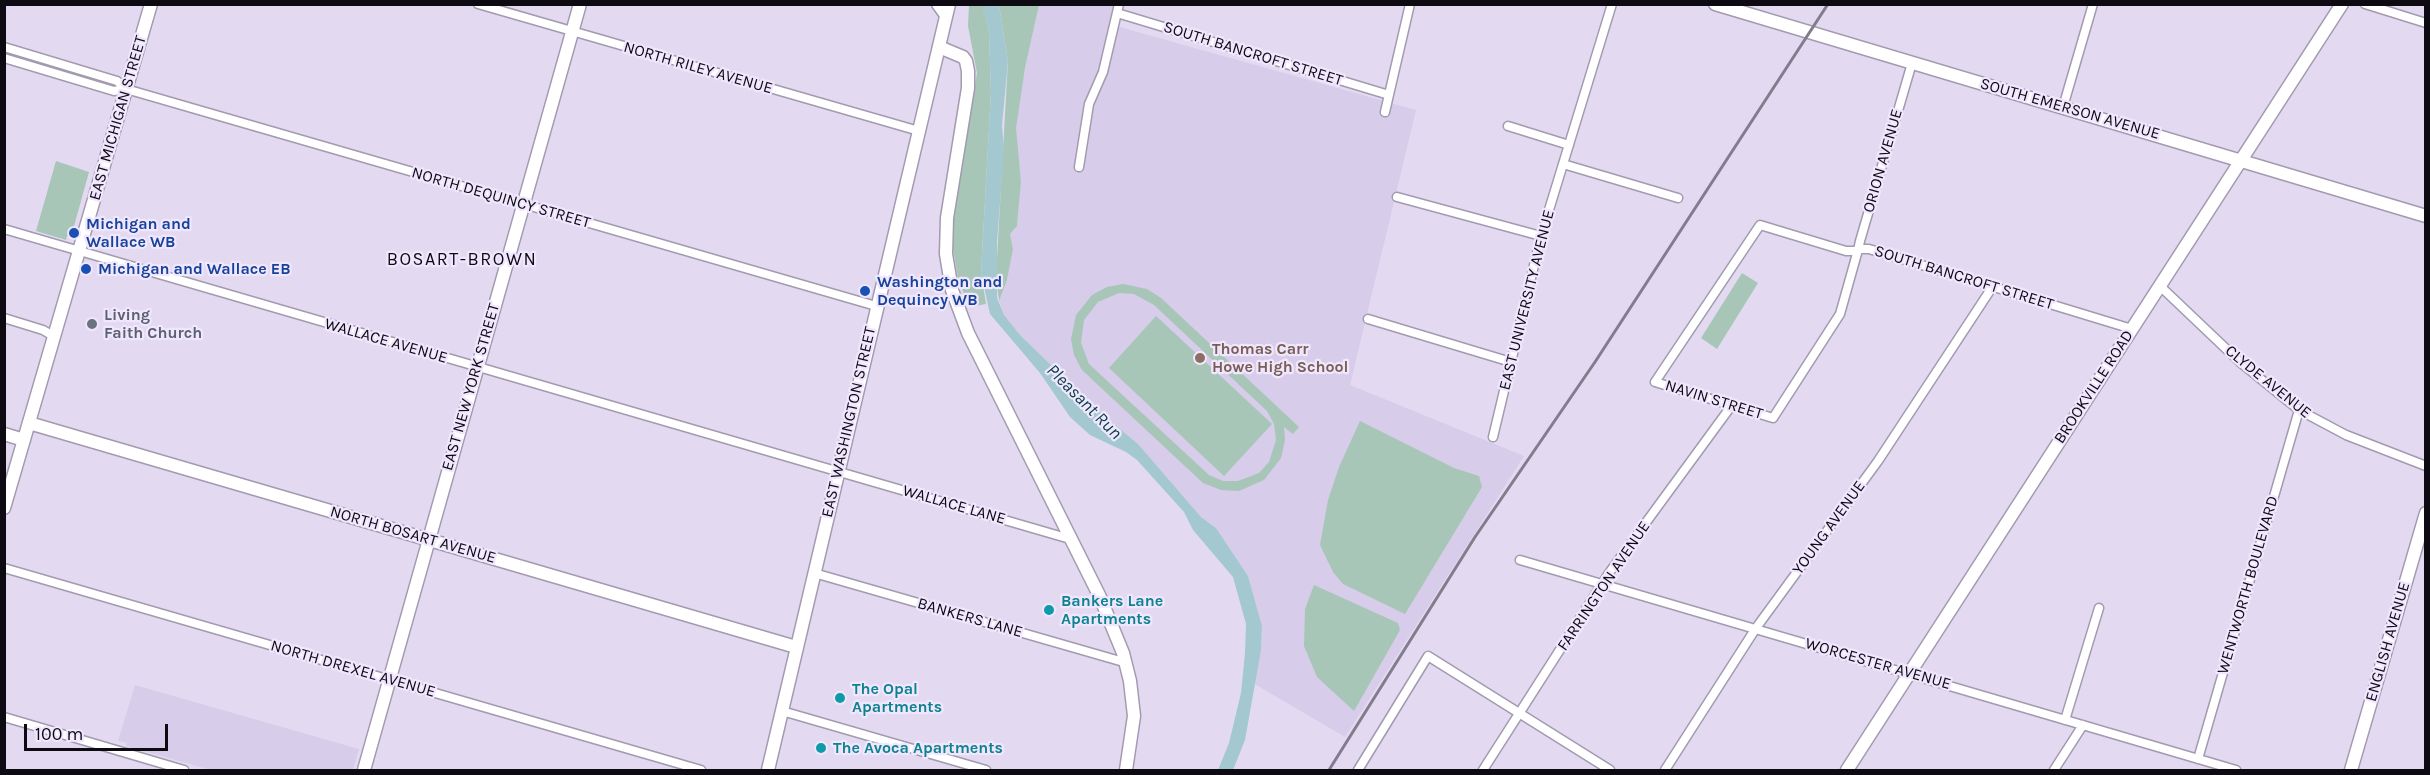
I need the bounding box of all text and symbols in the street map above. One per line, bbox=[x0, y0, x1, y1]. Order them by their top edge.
street label: SOUTH BANCROFT STREET bbox=[1161, 18, 1345, 90]
street label: EAST MICHIGAN STREET bbox=[85, 33, 151, 203]
street label: NORTH RILEY AVENUE bbox=[621, 38, 775, 98]
street label: SOUTH EMERSON AVENUE bbox=[1978, 74, 2162, 144]
street label: ORION AVENUE bbox=[1859, 107, 1907, 215]
street label: NORTH DEQUINCY STREET bbox=[409, 163, 593, 233]
street label: EAST UNIVERSITY AVENUE bbox=[1495, 208, 1559, 392]
place label: Michigan and Wallace WB bbox=[86, 214, 191, 252]
marker: Michigan and Wallace WB bbox=[67, 226, 81, 240]
street label: SOUTH BANCROFT STREET bbox=[1872, 242, 2056, 314]
district label: BOSART-BROWN bbox=[387, 249, 537, 271]
place label: Michigan and Wallace EB bbox=[98, 259, 291, 279]
marker: Michigan and Wallace EB bbox=[79, 262, 93, 276]
place label: Washington and Dequincy WB bbox=[877, 272, 1002, 310]
marker: Washington and Dequincy WB bbox=[858, 284, 872, 298]
street label: EAST NEW YORK STREET bbox=[438, 301, 504, 473]
place label: Living Faith Church bbox=[104, 305, 202, 343]
street label: WALLACE AVENUE bbox=[322, 314, 450, 368]
marker: Living Faith Church bbox=[85, 317, 99, 331]
street label: EAST WASHINGTON STREET bbox=[818, 325, 880, 519]
street label: BROOKVILLE ROAD bbox=[2050, 327, 2138, 447]
place label: Thomas Carr Howe High School bbox=[1212, 339, 1348, 377]
street label: CLYDE AVENUE bbox=[2221, 341, 2315, 423]
marker: Thomas Carr Howe High School bbox=[1193, 351, 1207, 365]
water label: Pleasant Run bbox=[1042, 360, 1126, 444]
street label: NAVIN STREET bbox=[1663, 376, 1765, 424]
street label: YOUNG AVENUE bbox=[1788, 477, 1870, 579]
street label: WALLACE LANE bbox=[900, 481, 1008, 529]
street label: WENTWORTH BOULEVARD bbox=[2213, 494, 2283, 676]
street label: NORTH BOSART AVENUE bbox=[328, 502, 498, 568]
street label: FARRINGTON AVENUE bbox=[1553, 518, 1655, 654]
street label: ENGLISH AVENUE bbox=[2362, 580, 2414, 704]
place label: Bankers Lane Apartments bbox=[1061, 591, 1163, 629]
street label: BANKERS LANE bbox=[915, 594, 1025, 642]
marker: Bankers Lane Apartments bbox=[1042, 603, 1056, 617]
street label: WORCESTER AVENUE bbox=[1803, 634, 1953, 694]
street label: NORTH DREXEL AVENUE bbox=[268, 636, 438, 702]
place label: The Opal Apartments bbox=[852, 679, 942, 717]
marker: The Opal Apartments bbox=[833, 691, 847, 705]
scale bar bbox=[27, 712, 171, 750]
text: 100 m bbox=[35, 723, 83, 745]
place label: The Avoca Apartments bbox=[833, 738, 1003, 758]
marker: The Avoca Apartments bbox=[814, 741, 828, 755]

